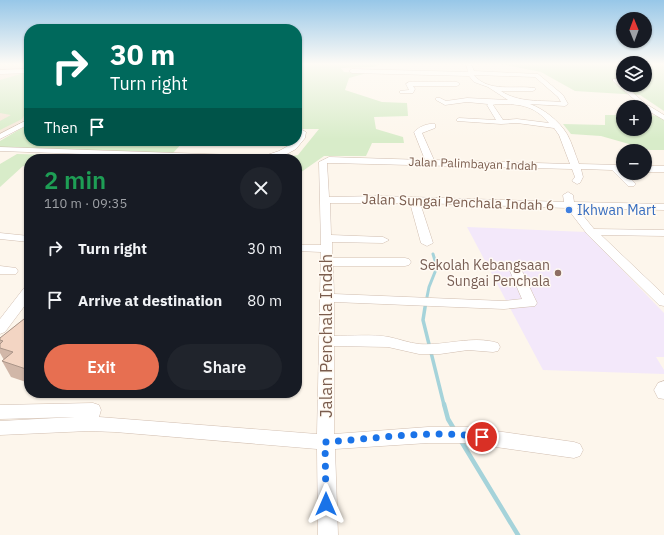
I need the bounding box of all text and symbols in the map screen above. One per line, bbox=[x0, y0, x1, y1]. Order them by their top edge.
north arrow bbox=[616, 12, 652, 48]
map controls bbox=[616, 12, 652, 180]
text: 30 m bbox=[110, 36, 175, 73]
icon: right bbox=[44, 40, 96, 92]
button: layers bbox=[616, 56, 652, 92]
text: Turn right bbox=[110, 72, 188, 95]
button: + bbox=[616, 100, 652, 136]
icon: arrive bbox=[86, 116, 108, 138]
text: Then bbox=[44, 118, 78, 137]
button: − bbox=[616, 144, 652, 180]
street label: Jalan Palimbayan Indah bbox=[408, 154, 538, 173]
text: 2 min bbox=[44, 164, 106, 196]
button: close bbox=[240, 167, 282, 209]
street label: Jalan Sungai Penchala Indah 6 bbox=[361, 190, 555, 214]
text: 110 m · 09:35 bbox=[44, 195, 127, 212]
place label: Ikhwan Mart bbox=[577, 201, 656, 219]
marker: Ikhwan Mart bbox=[564, 205, 574, 215]
icon: right bbox=[44, 237, 66, 259]
text: Turn right bbox=[78, 239, 147, 258]
text: 30 m bbox=[247, 239, 282, 258]
street label: Jalan Penchala Indah bbox=[315, 254, 337, 418]
place label: Sekolah Kebangsaan Sungai Penchala bbox=[420, 256, 551, 290]
marker: Sekolah Kebangsaan Sungai Penchala bbox=[553, 268, 563, 278]
icon: arrive bbox=[44, 289, 66, 311]
text: Arrive at destination bbox=[78, 291, 222, 310]
text: 80 m bbox=[247, 291, 282, 310]
button: Exit bbox=[44, 344, 159, 390]
button: Share bbox=[167, 344, 282, 390]
pin bbox=[465, 420, 499, 454]
icon: arrive bbox=[471, 426, 493, 448]
position arrow bbox=[305, 483, 347, 525]

